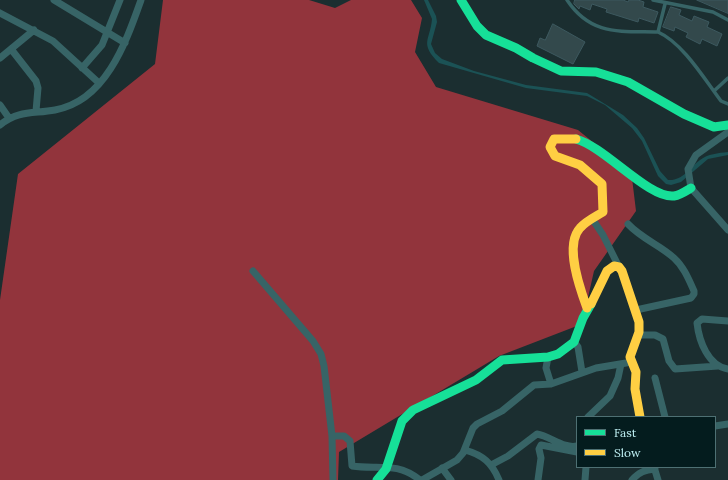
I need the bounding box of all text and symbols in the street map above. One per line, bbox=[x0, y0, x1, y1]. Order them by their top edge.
legend bbox=[576, 416, 716, 468]
text: Fast bbox=[614, 425, 637, 440]
text: Slow bbox=[614, 445, 641, 460]

